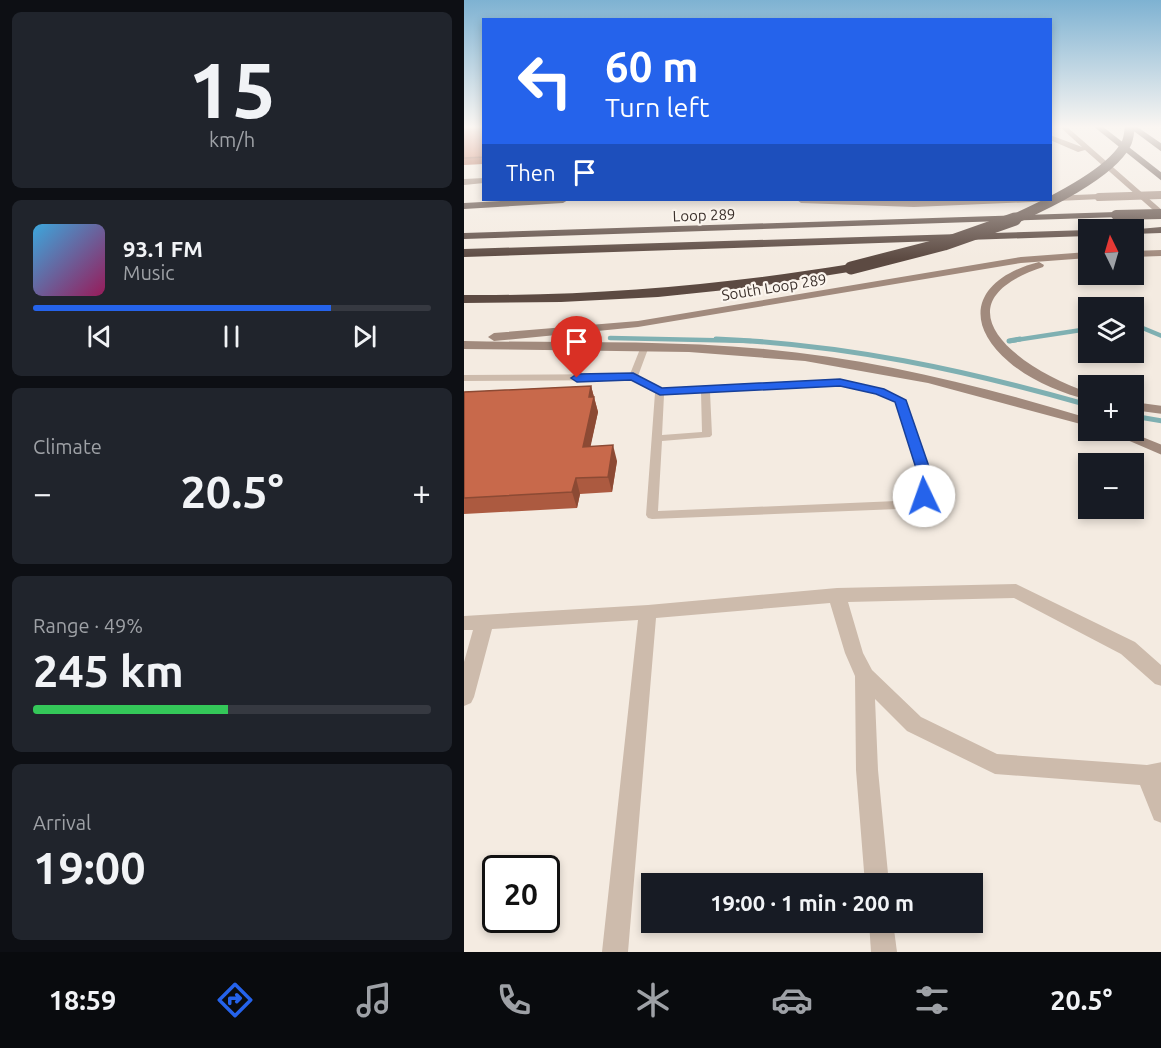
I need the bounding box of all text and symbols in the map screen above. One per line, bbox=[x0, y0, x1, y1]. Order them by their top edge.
icon: left bbox=[506, 42, 584, 120]
text: 60 m bbox=[605, 43, 699, 90]
text: 15 bbox=[188, 45, 276, 133]
text: Turn left bbox=[605, 92, 709, 122]
text: km/h bbox=[209, 128, 255, 151]
icon: arrive bbox=[568, 156, 601, 189]
text: Then bbox=[506, 160, 556, 185]
street label: Loop 289 bbox=[672, 205, 736, 225]
north arrow bbox=[1078, 219, 1144, 285]
map controls bbox=[1078, 219, 1144, 519]
text: 93.1 FM bbox=[123, 236, 203, 261]
text: Music bbox=[123, 261, 175, 284]
street label: South Loop 289 bbox=[720, 270, 828, 304]
button: layers bbox=[1078, 297, 1144, 363]
pin bbox=[551, 316, 602, 378]
icon: previous bbox=[83, 320, 116, 353]
icon: pause bbox=[215, 320, 248, 353]
icon: next bbox=[348, 320, 381, 353]
icon: arrive bbox=[560, 325, 593, 358]
button: + bbox=[1078, 375, 1144, 441]
text: Climate bbox=[33, 435, 102, 458]
button: − bbox=[1078, 453, 1144, 519]
position arrow bbox=[892, 464, 956, 528]
text: 20.5° bbox=[180, 466, 284, 517]
text: − bbox=[33, 474, 52, 511]
text: + bbox=[412, 474, 431, 511]
text: Range · 49% bbox=[33, 614, 143, 637]
text: 245 km bbox=[33, 645, 184, 696]
text: Arrival bbox=[33, 811, 91, 834]
text: 19:00 bbox=[33, 842, 146, 893]
speed limit sign: 20 bbox=[482, 855, 560, 933]
text: 19:00 · 1 min · 200 m bbox=[710, 890, 914, 915]
icon: directions bbox=[214, 979, 256, 1021]
icon: music bbox=[353, 979, 395, 1021]
icon: phone bbox=[493, 979, 535, 1021]
icon: climate bbox=[632, 979, 674, 1021]
icon: car bbox=[771, 979, 813, 1021]
icon: filters bbox=[911, 979, 953, 1021]
text: 18:59 bbox=[49, 985, 116, 1015]
text: 20.5° bbox=[1050, 985, 1112, 1015]

